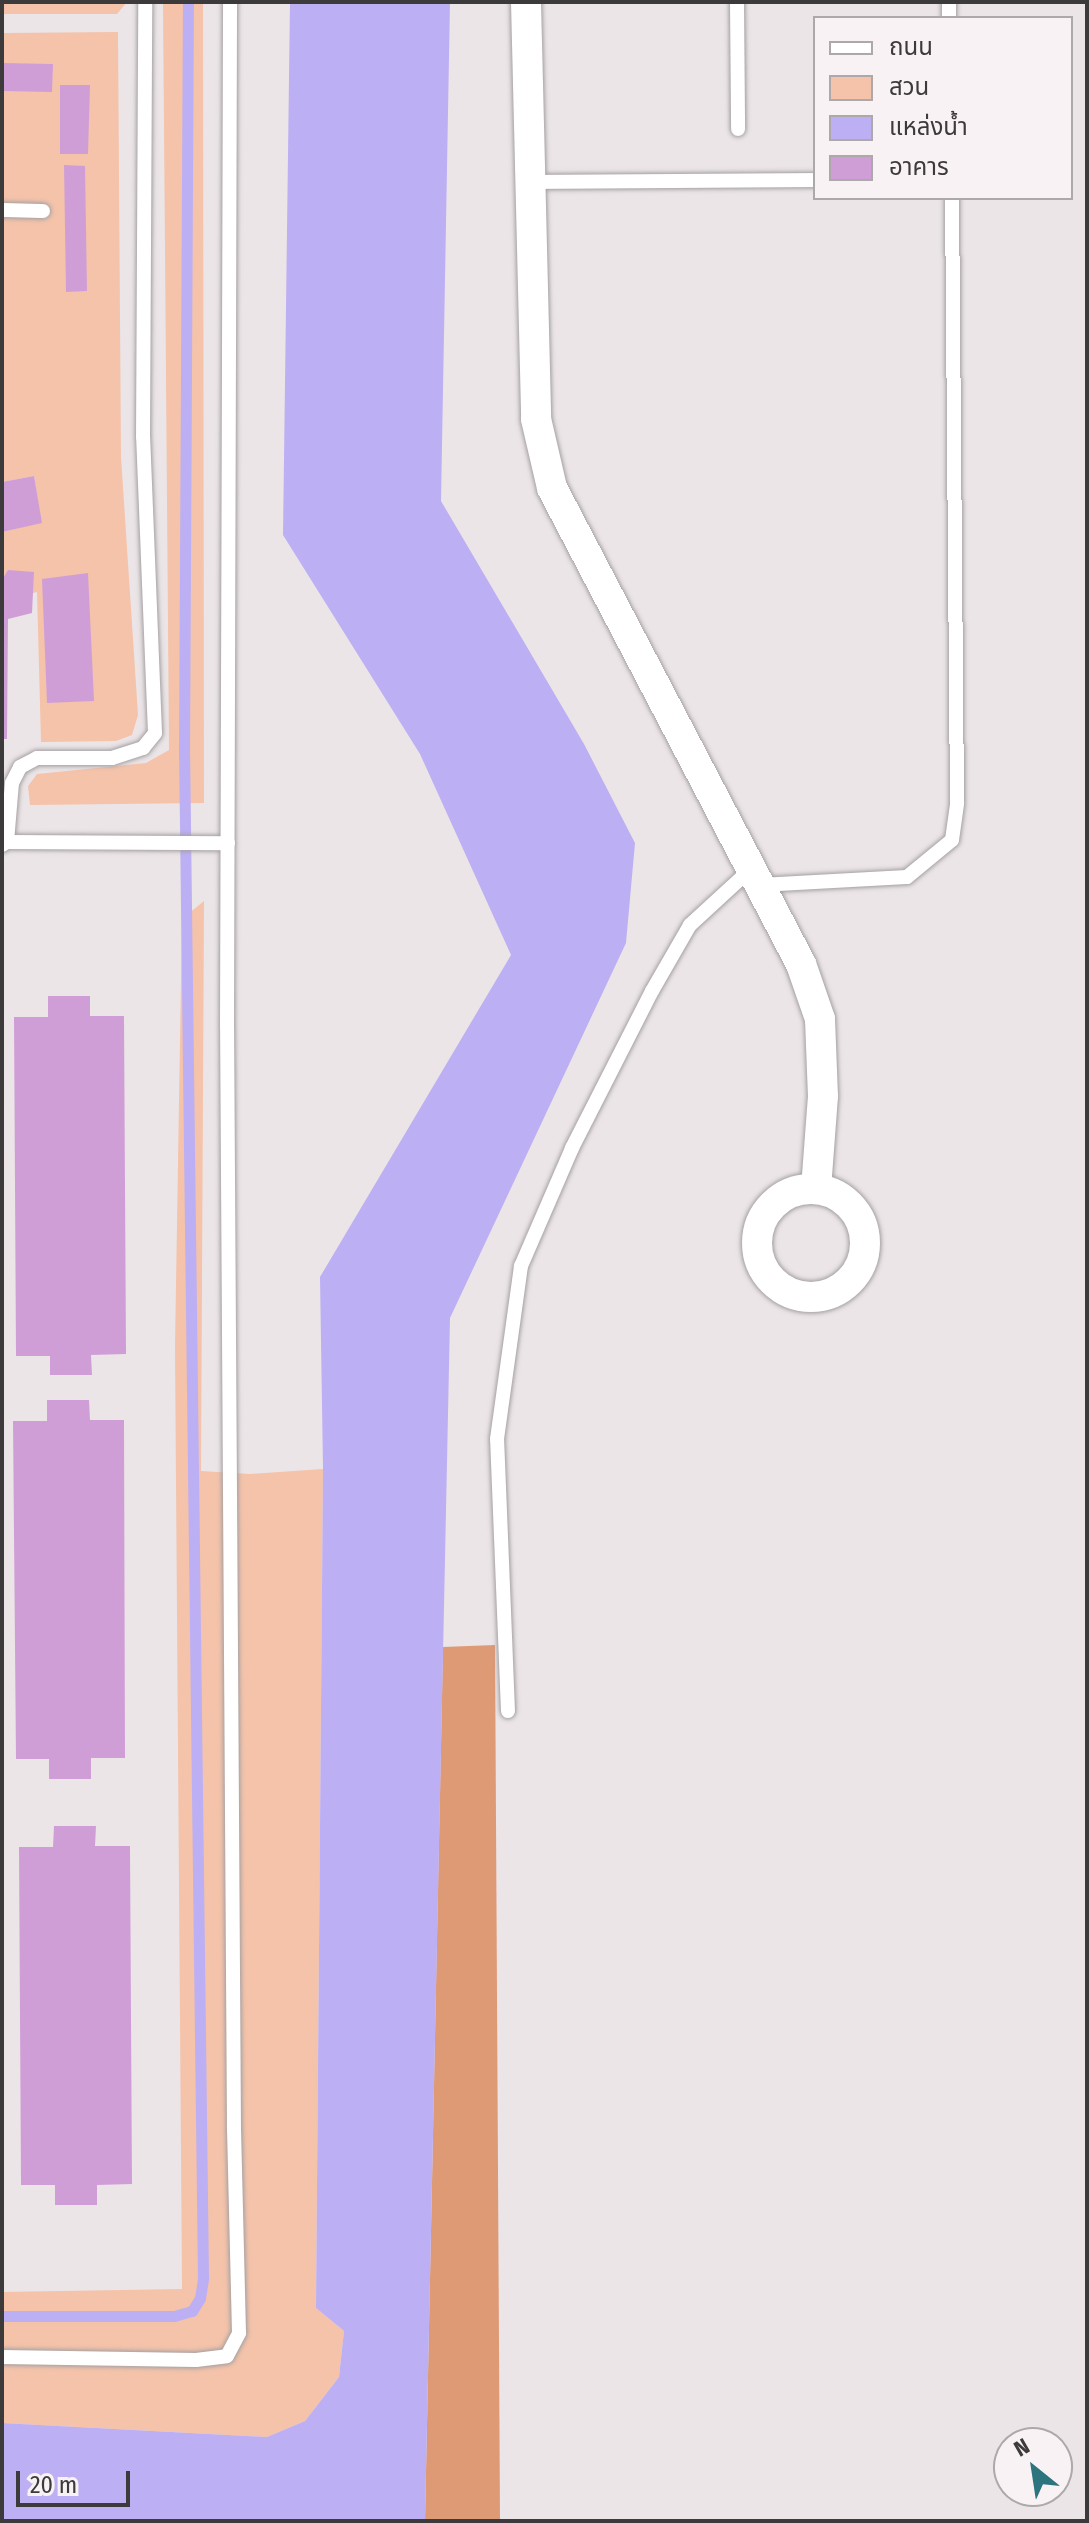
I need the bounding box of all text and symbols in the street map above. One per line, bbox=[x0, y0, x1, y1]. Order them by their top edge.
legend bbox=[813, 16, 1073, 200]
text: ถนน bbox=[889, 33, 933, 61]
text: สวน bbox=[889, 73, 929, 101]
text: แหล่งน้ำ bbox=[889, 113, 968, 141]
text: อาคาร bbox=[889, 153, 949, 181]
north arrow bbox=[993, 2427, 1073, 2507]
text: N bbox=[1009, 2433, 1034, 2463]
scale bar bbox=[20, 2455, 134, 2505]
text: 20 m bbox=[30, 2471, 77, 2499]

